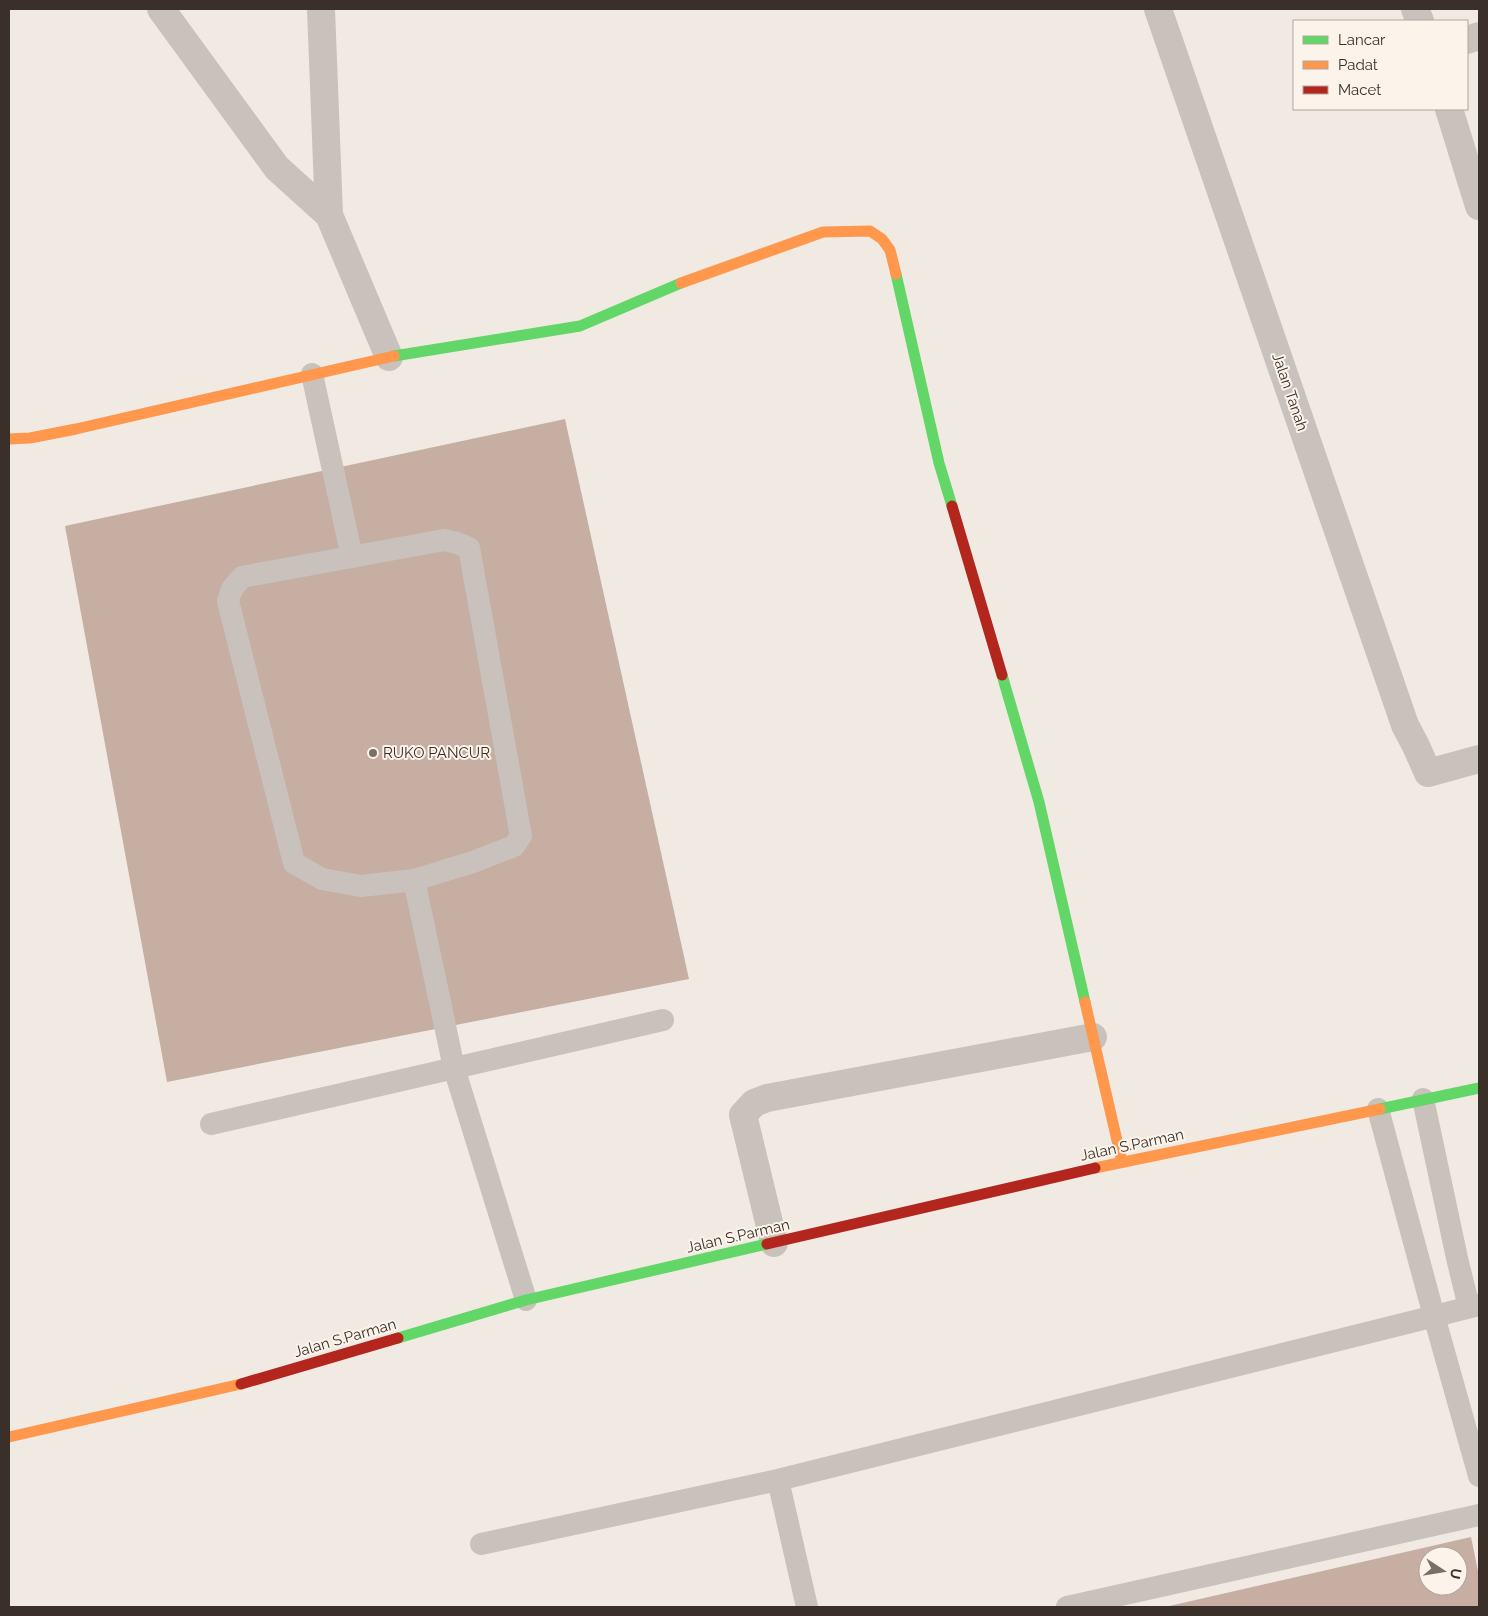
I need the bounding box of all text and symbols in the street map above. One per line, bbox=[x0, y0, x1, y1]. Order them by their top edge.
legend bbox=[1293, 20, 1468, 110]
text: Lancar bbox=[1338, 31, 1386, 49]
text: Padat bbox=[1338, 56, 1378, 74]
text: Macet bbox=[1338, 81, 1381, 99]
street label: Jalan Tanah bbox=[1268, 351, 1312, 433]
place label: RUKO PANCUR bbox=[383, 744, 490, 762]
marker: RUKO PANCUR bbox=[367, 747, 379, 759]
street label: Jalan S.Parman bbox=[1079, 1125, 1185, 1165]
street label: Jalan S.Parman bbox=[685, 1215, 791, 1257]
street label: Jalan S.Parman bbox=[292, 1315, 398, 1361]
north arrow bbox=[1418, 1546, 1468, 1596]
text: U bbox=[1447, 1567, 1465, 1581]

